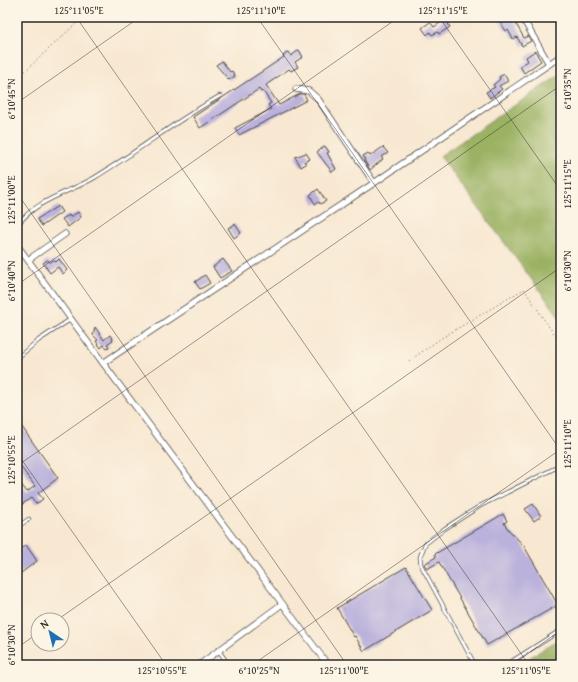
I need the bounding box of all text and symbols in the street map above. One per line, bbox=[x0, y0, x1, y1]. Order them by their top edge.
text: 125°11'05"E bbox=[54, 3, 104, 18]
text: 125°11'10"E bbox=[236, 3, 286, 18]
text: 125°11'15"E bbox=[418, 3, 468, 18]
text: 6°10'35"N bbox=[560, 68, 575, 110]
text: 6°10'45"N bbox=[4, 78, 19, 120]
text: 125°11'15"E bbox=[560, 159, 575, 209]
text: 125°11'00"E bbox=[4, 175, 19, 225]
text: 6°10'30"N bbox=[560, 250, 575, 292]
text: 6°10'40"N bbox=[4, 260, 19, 302]
text: 125°11'10"E bbox=[560, 419, 575, 469]
text: 125°10'55"E bbox=[4, 435, 19, 485]
north arrow bbox=[30, 612, 70, 652]
text: N bbox=[37, 615, 52, 632]
text: 6°10'30"N bbox=[4, 624, 19, 666]
text: 125°10'55"E bbox=[137, 663, 187, 678]
text: 6°10'25"N bbox=[238, 663, 280, 678]
text: 125°11'00"E bbox=[319, 663, 369, 678]
text: 125°11'05"E bbox=[501, 663, 551, 678]

